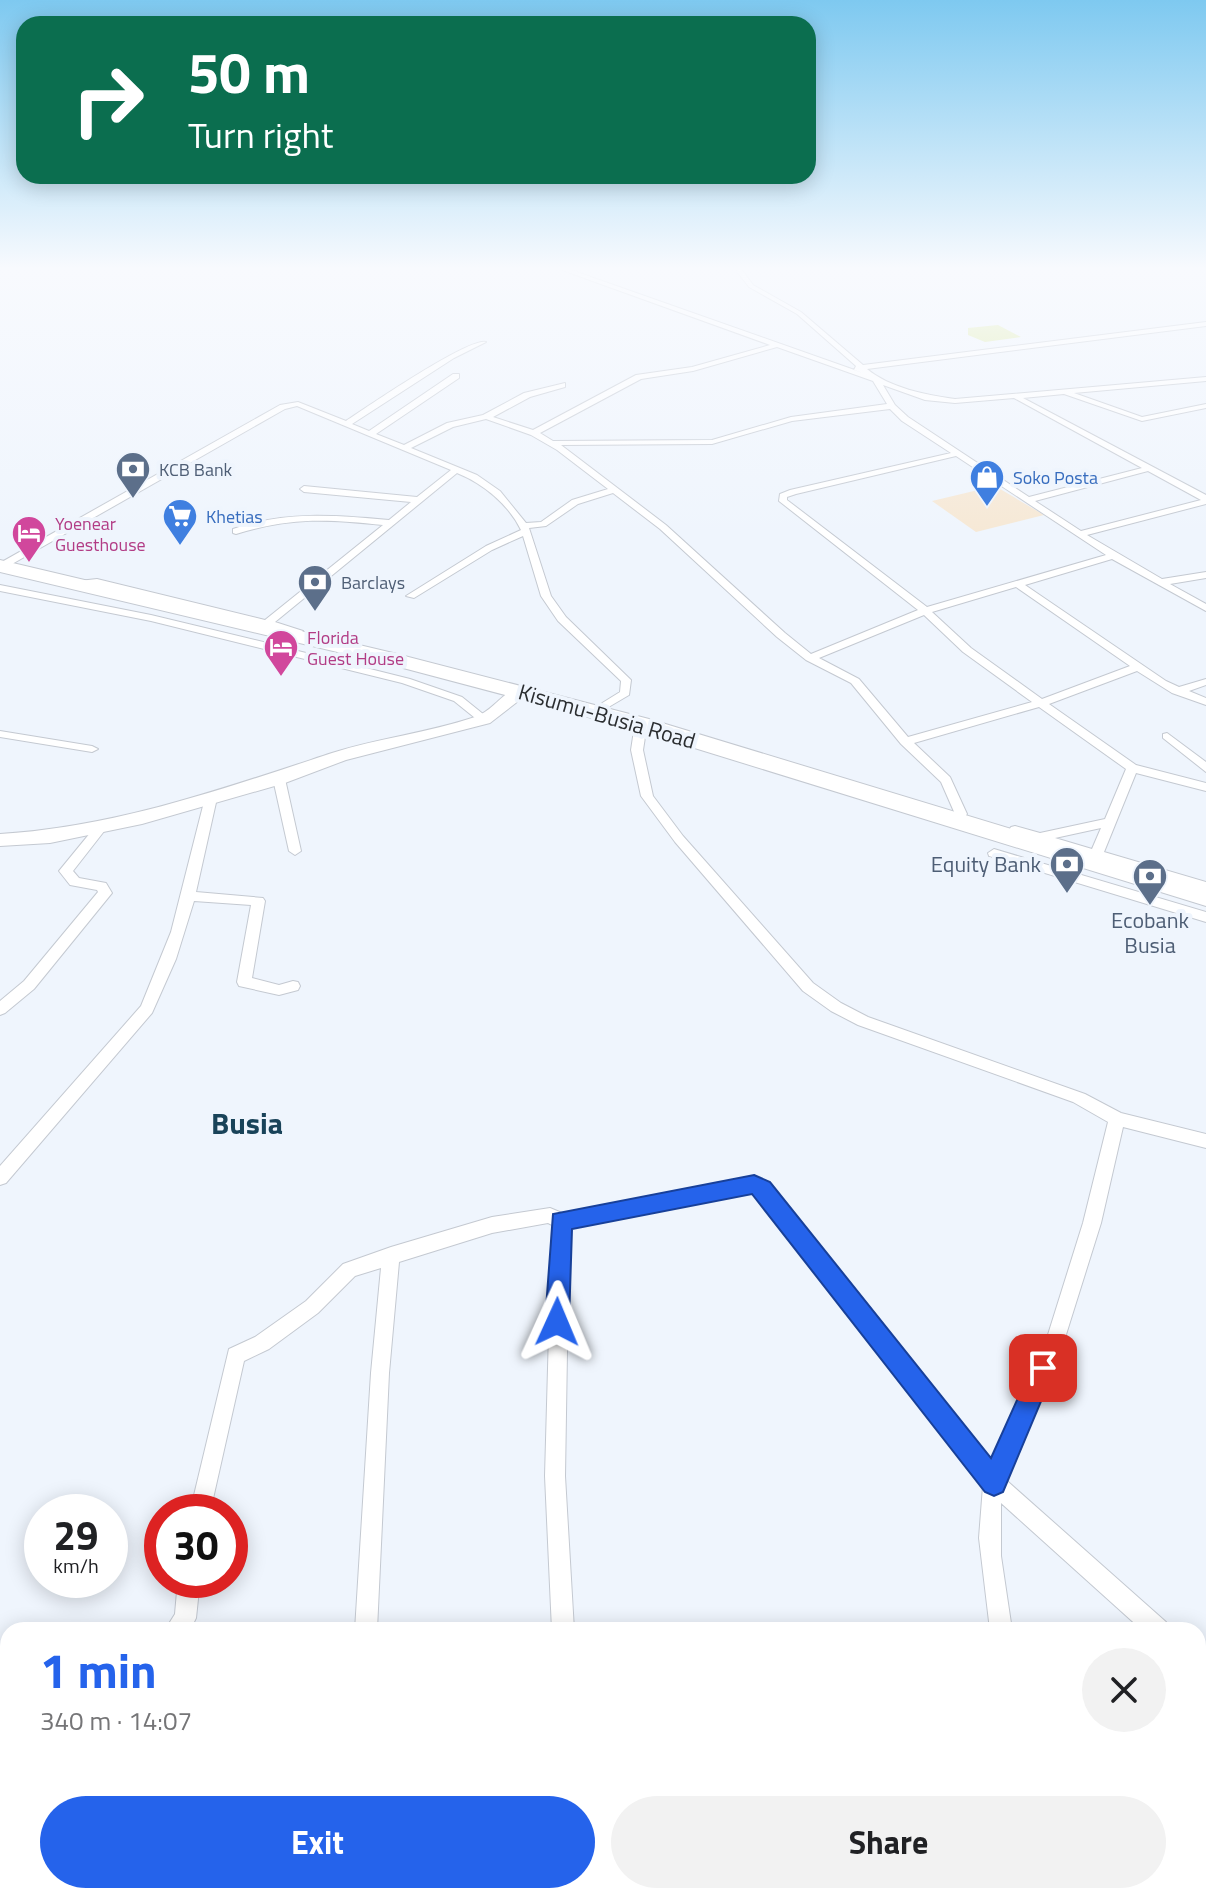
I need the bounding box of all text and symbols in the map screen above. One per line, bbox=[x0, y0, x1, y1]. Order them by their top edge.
text: 50 m bbox=[188, 30, 310, 115]
icon: right bbox=[56, 48, 160, 152]
text: Turn right bbox=[188, 107, 333, 162]
bank icon: KCB Bank bbox=[114, 450, 152, 500]
place label: KCB Bank bbox=[159, 456, 233, 483]
shop icon: Soko Posta bbox=[968, 458, 1006, 508]
place label: Soko Posta bbox=[1013, 464, 1098, 491]
supermarket icon: Khetias bbox=[161, 497, 199, 547]
place label: Khetias bbox=[206, 503, 263, 530]
place label: Yoenear Guesthouse bbox=[55, 510, 146, 558]
hotel icon: Yoenear Guesthouse bbox=[10, 514, 48, 564]
bank icon: Barclays bbox=[296, 563, 334, 613]
place label: Barclays bbox=[341, 569, 405, 596]
place label: Florida Guest House bbox=[307, 624, 404, 672]
hotel icon: Florida Guest House bbox=[262, 628, 300, 678]
street label: Kisumu-Busia Road bbox=[514, 674, 700, 758]
bank icon: Equity Bank bbox=[1048, 845, 1086, 895]
place label: Equity Bank bbox=[931, 847, 1041, 881]
bank icon: Ecobank Busia bbox=[1131, 857, 1169, 907]
place label: Ecobank Busia bbox=[1111, 903, 1189, 962]
district label: Busia bbox=[211, 1100, 283, 1146]
position arrow bbox=[515, 1280, 599, 1364]
pin bbox=[1009, 1334, 1077, 1402]
icon: arrive bbox=[1021, 1346, 1065, 1390]
speed limit sign: 30 bbox=[144, 1494, 248, 1598]
text: 29 bbox=[54, 1505, 98, 1566]
text: km/h bbox=[53, 1550, 99, 1581]
text: 1 min bbox=[40, 1634, 157, 1707]
button: close bbox=[1082, 1648, 1166, 1732]
text: 340 m · 14:07 bbox=[40, 1701, 192, 1740]
button: Exit bbox=[40, 1796, 595, 1888]
button: Share bbox=[611, 1796, 1166, 1888]

